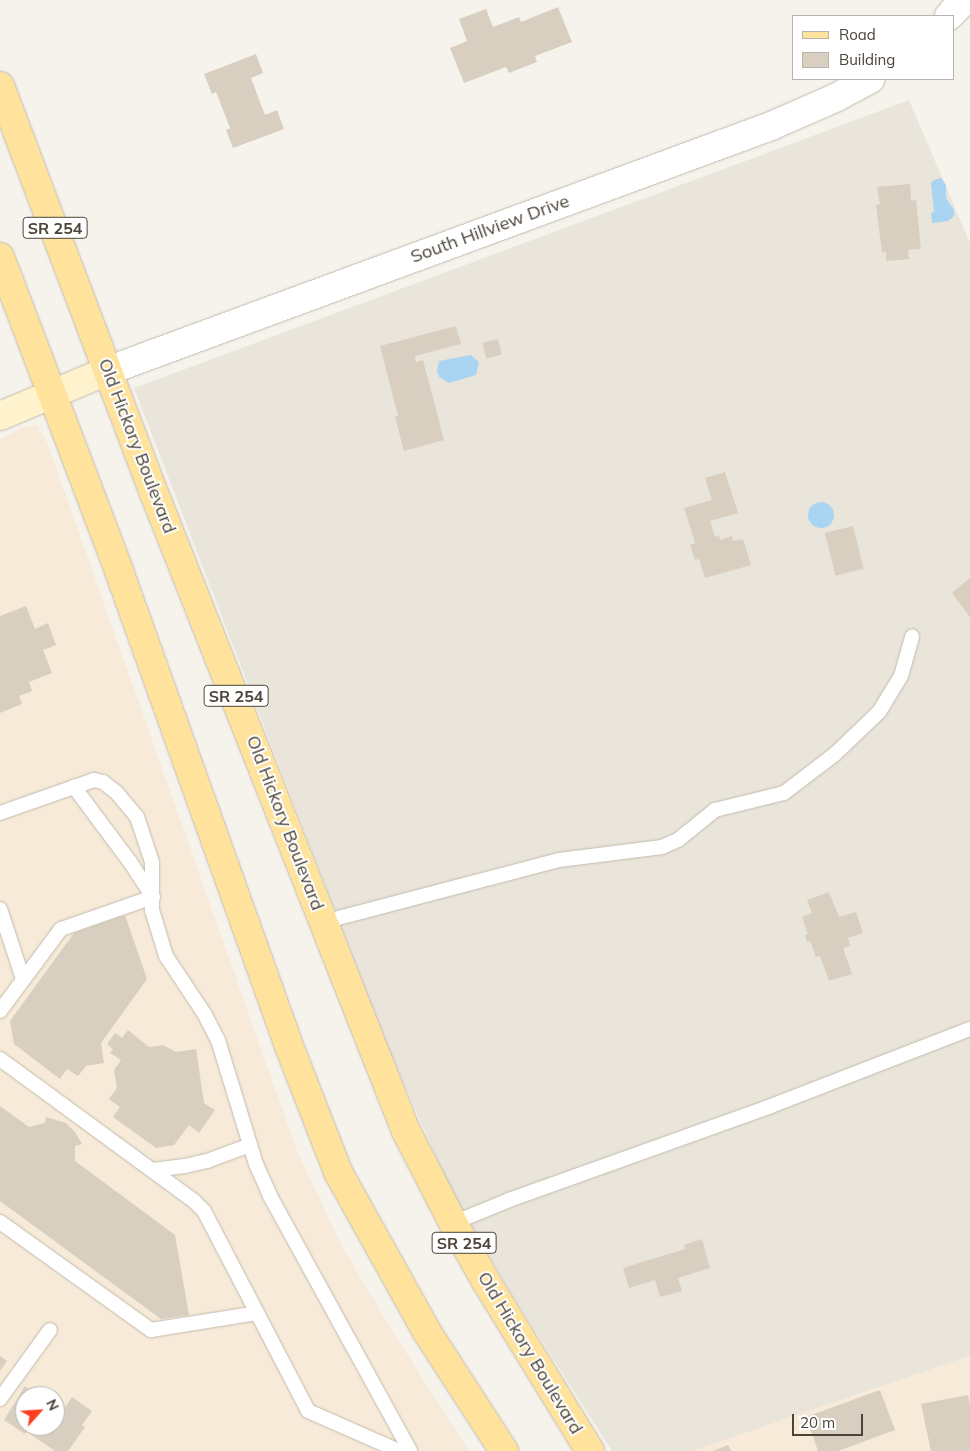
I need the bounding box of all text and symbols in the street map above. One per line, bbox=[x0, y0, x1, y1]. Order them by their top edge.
legend bbox=[792, 15, 955, 80]
text: Road bbox=[839, 25, 876, 44]
text: Building bbox=[839, 50, 895, 69]
street label: South Hillview Drive bbox=[408, 190, 572, 268]
road number: SR 254 bbox=[22, 214, 88, 242]
street label: Old Hickory Boulevard bbox=[94, 356, 180, 536]
road number: SR 254 bbox=[204, 682, 268, 709]
street label: Old Hickory Boulevard bbox=[242, 733, 328, 913]
road number: SR 254 bbox=[432, 1230, 496, 1256]
street label: Old Hickory Boulevard bbox=[473, 1268, 587, 1438]
north arrow bbox=[15, 1386, 65, 1436]
text: N bbox=[42, 1396, 63, 1414]
scale bar bbox=[795, 1404, 866, 1436]
text: 20 m bbox=[800, 1413, 835, 1432]

